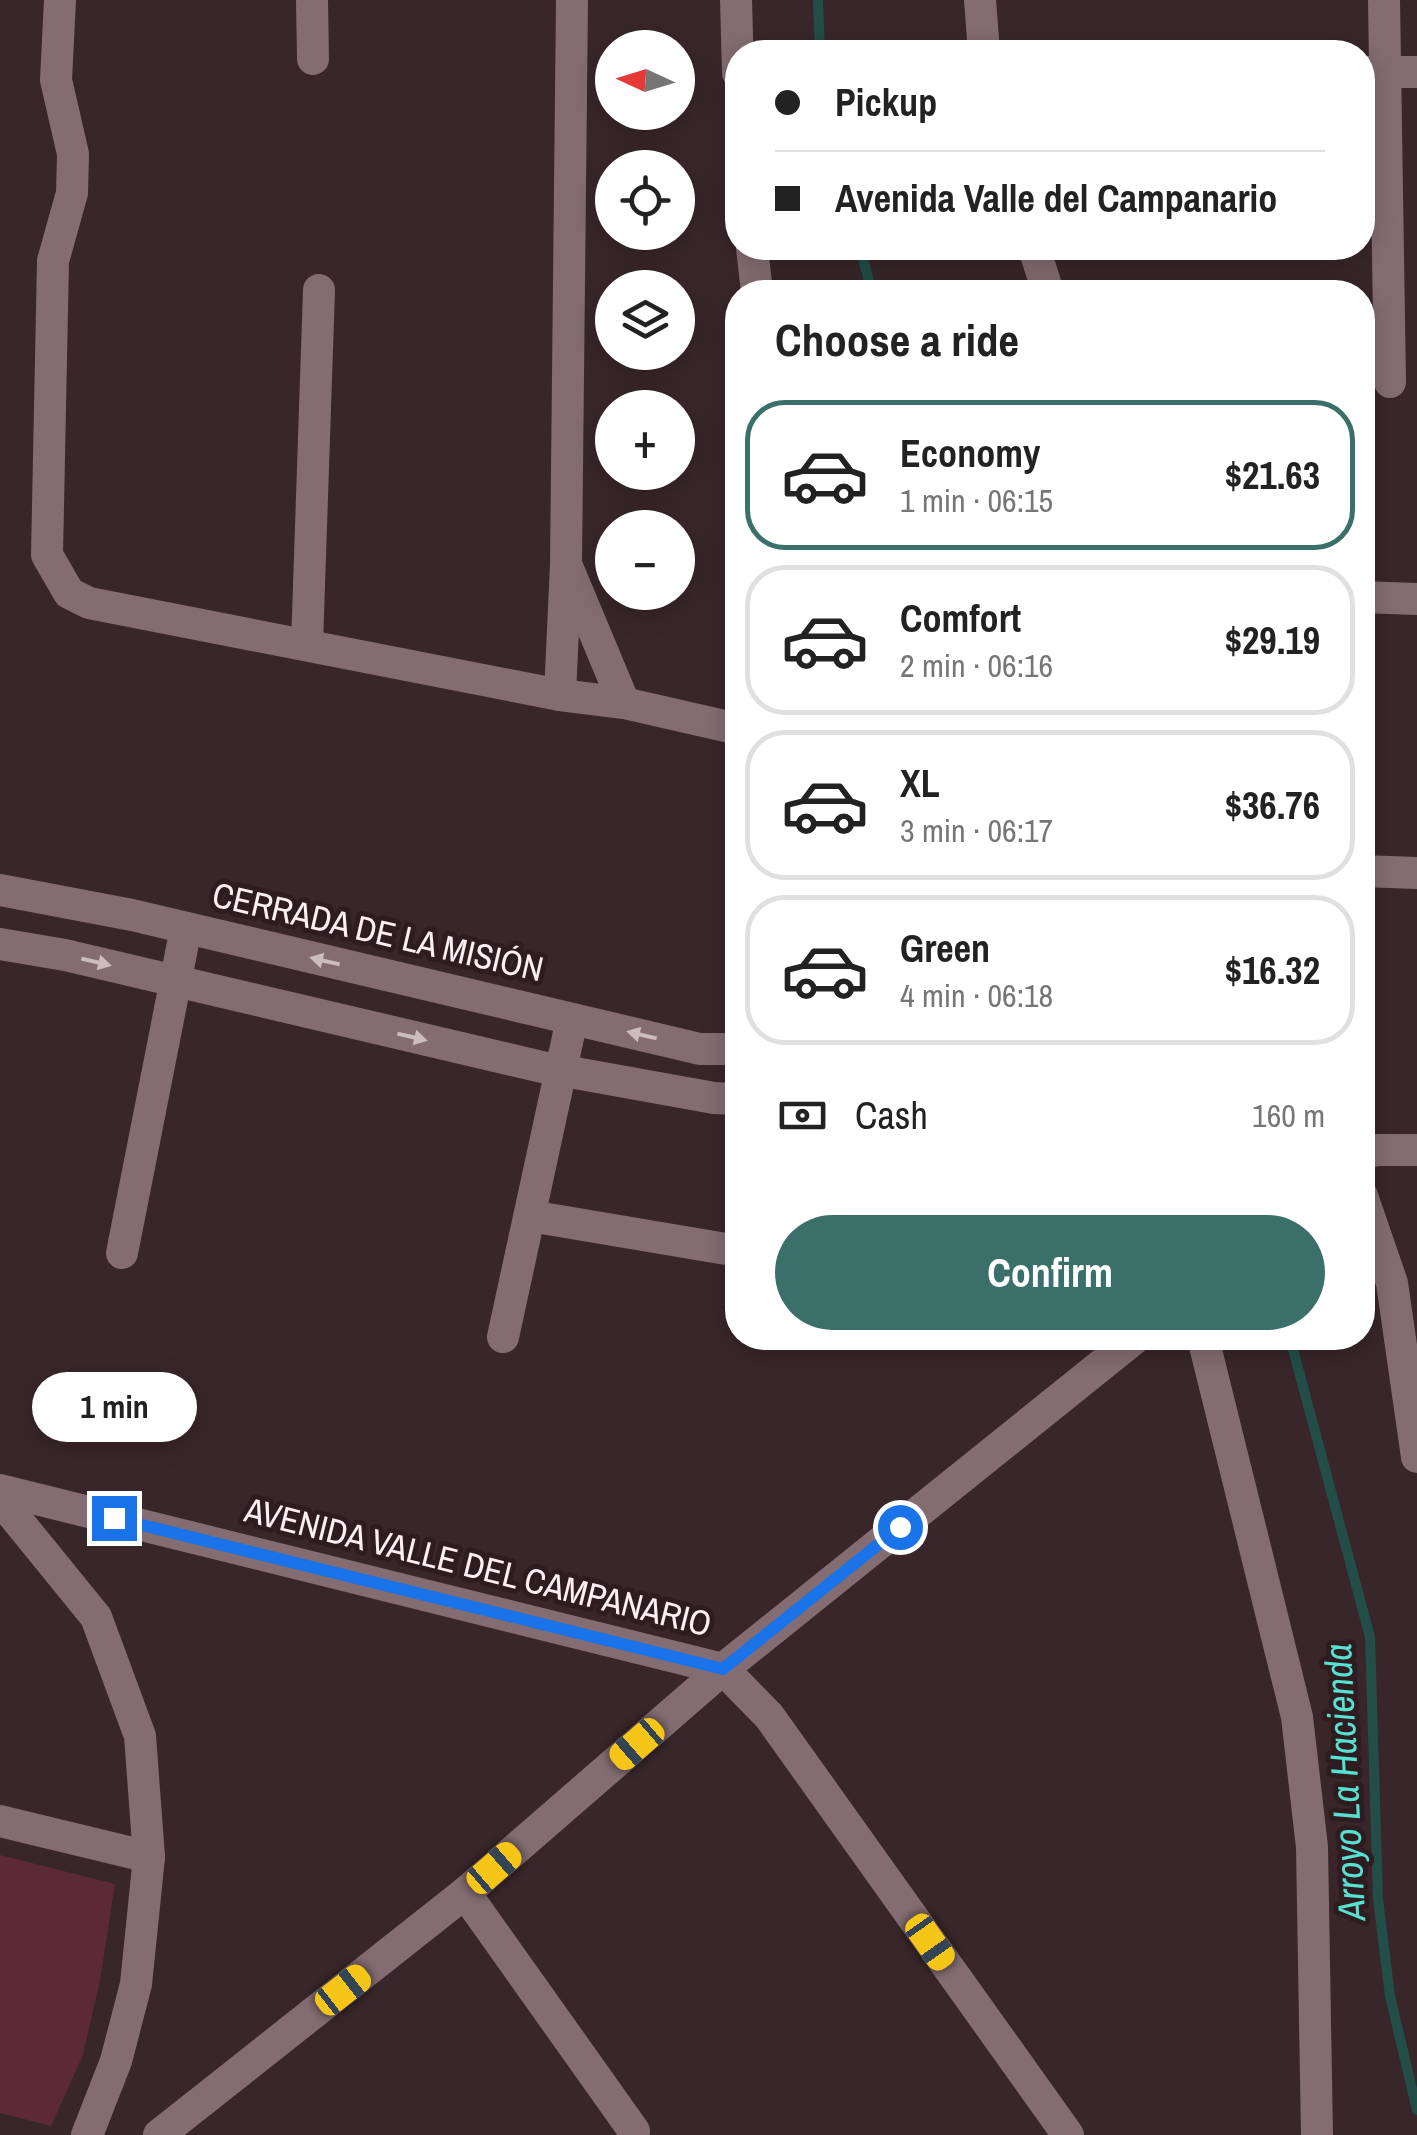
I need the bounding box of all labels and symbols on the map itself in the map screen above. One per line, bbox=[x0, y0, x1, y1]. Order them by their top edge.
north arrow bbox=[595, 30, 695, 130]
street label: CERRADA DE LA MISIÓN bbox=[208, 871, 548, 992]
one-way arrow bbox=[309, 953, 340, 968]
one-way arrow bbox=[81, 955, 112, 970]
one-way arrow bbox=[626, 1027, 657, 1042]
one-way arrow bbox=[397, 1030, 428, 1045]
callout: 1 min bbox=[32, 1373, 196, 1443]
street label: AVENIDA VALLE DEL CAMPANARIO bbox=[239, 1486, 716, 1647]
route end bbox=[92, 1496, 137, 1541]
route start bbox=[878, 1505, 923, 1550]
water label: Arroyo La Hacienda bbox=[1312, 1642, 1377, 1924]
car bbox=[605, 1713, 669, 1775]
car bbox=[462, 1837, 526, 1899]
car bbox=[901, 1909, 959, 1975]
car bbox=[310, 1960, 376, 2020]

